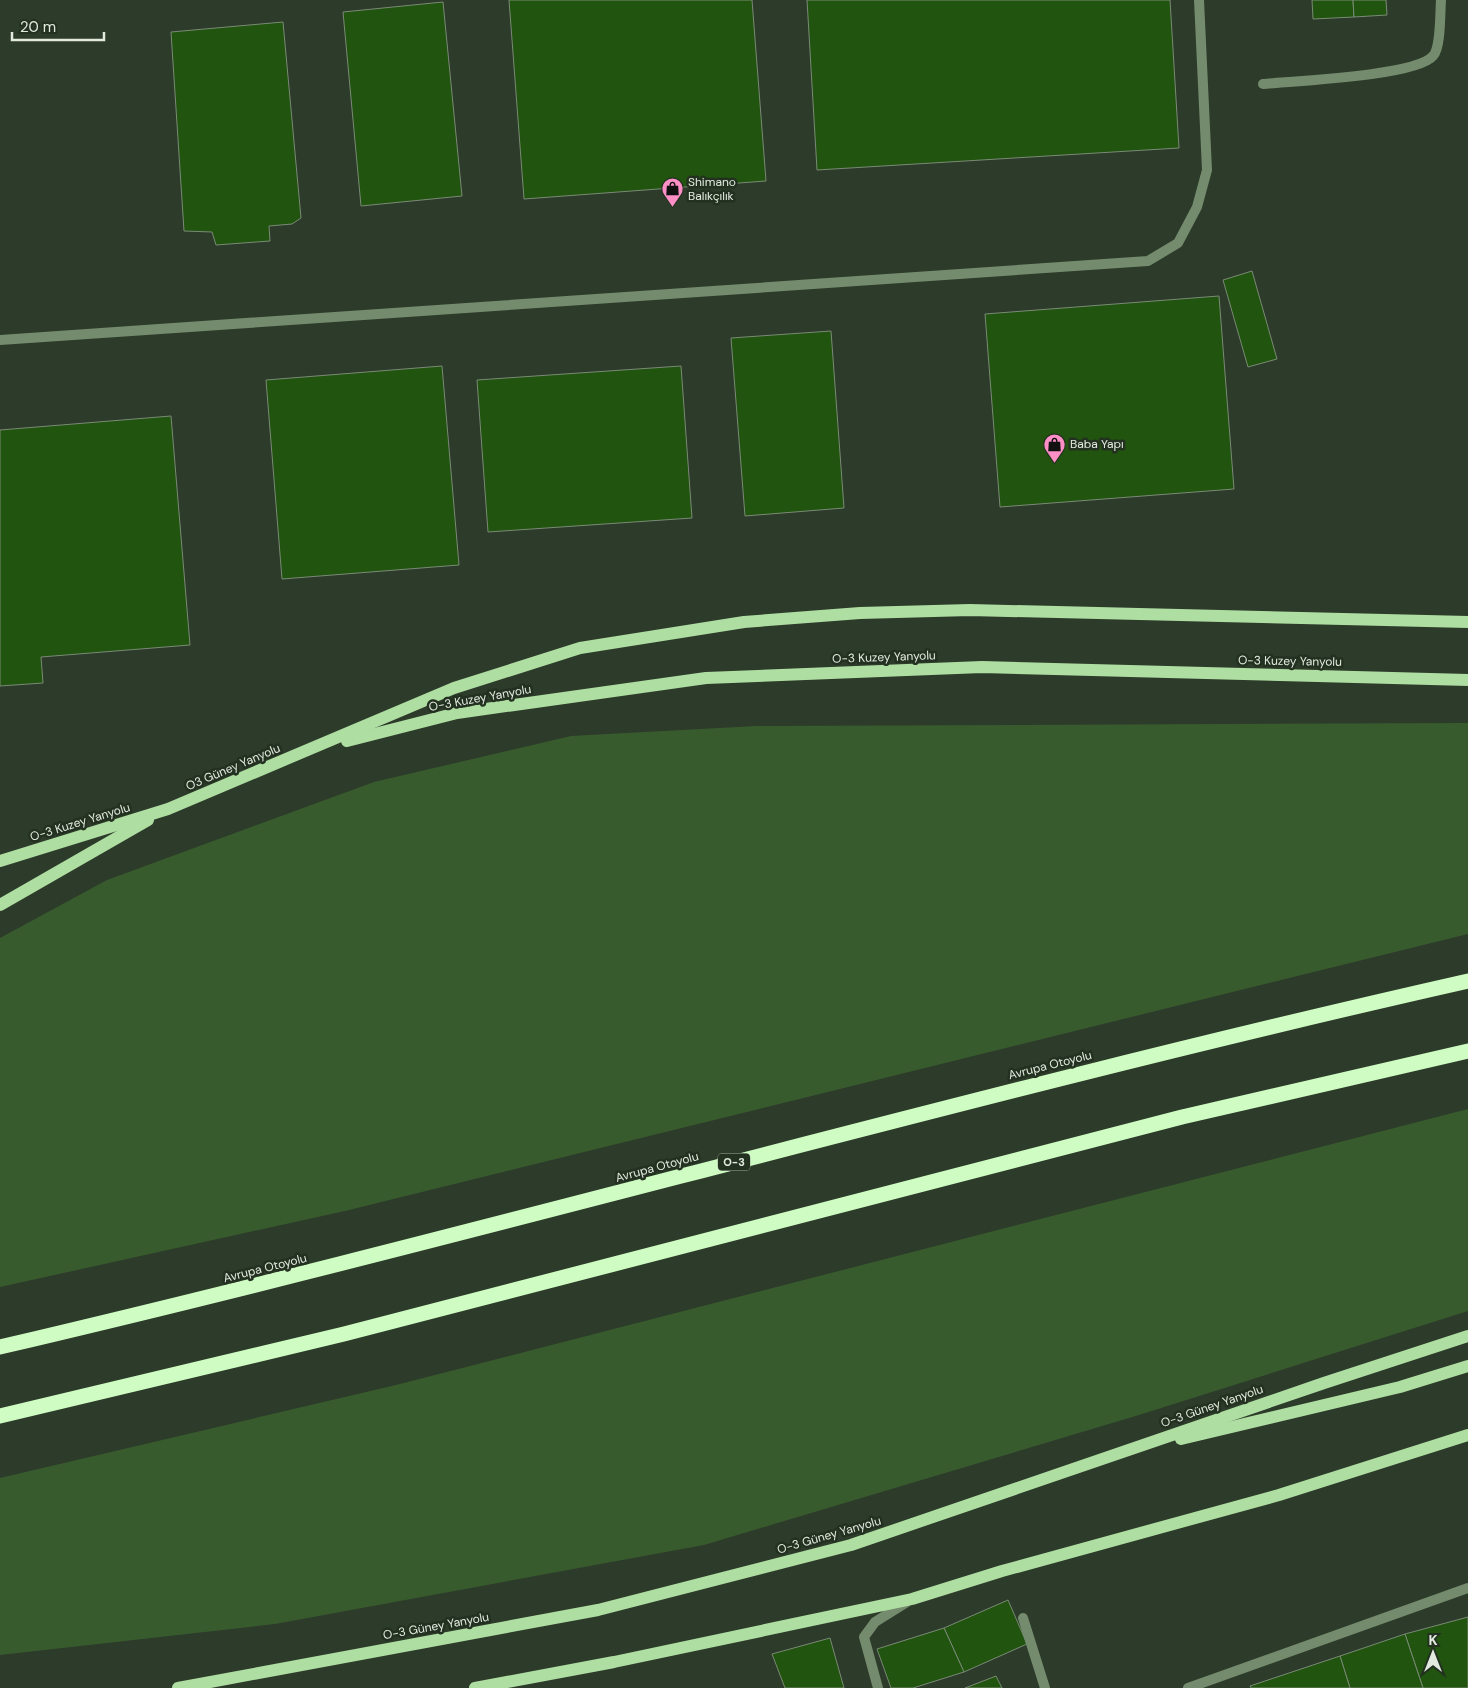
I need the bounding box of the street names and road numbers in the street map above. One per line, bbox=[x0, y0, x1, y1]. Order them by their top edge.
street label: O-3 Kuzey Yanyolu bbox=[832, 647, 936, 667]
street label: O-3 Kuzey Yanyolu bbox=[1238, 652, 1342, 670]
street label: O-3 Kuzey Yanyolu bbox=[428, 681, 533, 715]
street label: O3 Güney Yanyolu bbox=[183, 740, 283, 794]
street label: O-3 Kuzey Yanyolu bbox=[28, 799, 132, 845]
street label: Avrupa Otoyolu bbox=[1007, 1047, 1094, 1083]
street label: Avrupa Otoyolu bbox=[614, 1148, 700, 1186]
road number: O-3 bbox=[718, 1154, 750, 1170]
street label: Avrupa Otoyolu bbox=[222, 1250, 309, 1286]
street label: O-3 Güney Yanyolu bbox=[1159, 1381, 1266, 1431]
street label: O-3 Güney Yanyolu bbox=[775, 1512, 883, 1558]
street label: O-3 Güney Yanyolu bbox=[382, 1609, 490, 1643]

